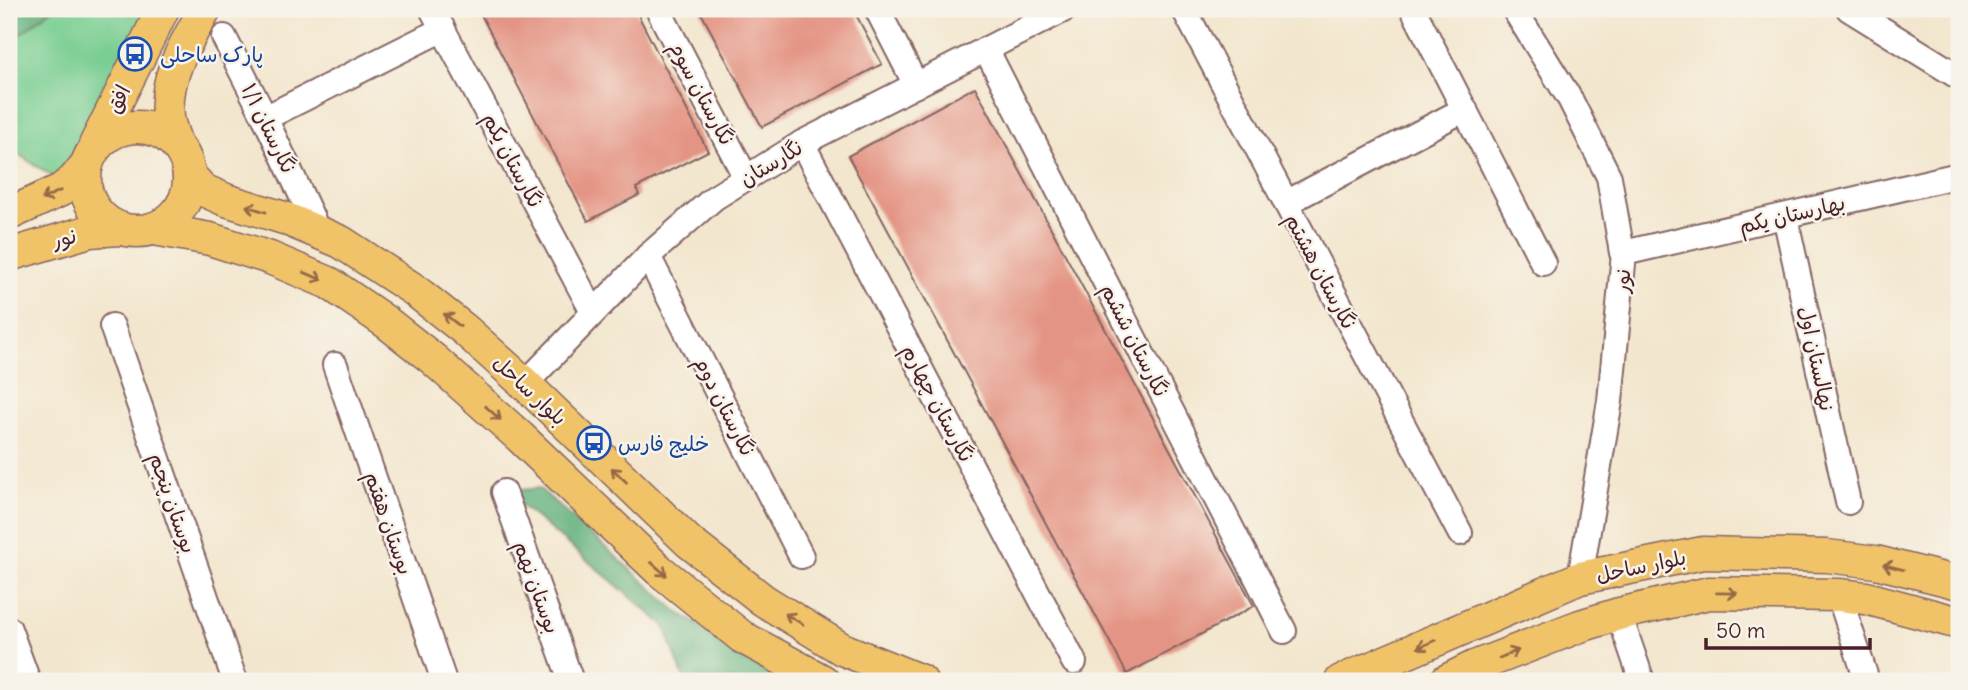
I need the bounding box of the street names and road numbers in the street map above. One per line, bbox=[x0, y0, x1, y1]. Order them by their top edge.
street label: نگارستان سوم bbox=[661, 36, 741, 151]
street label: نگارستان ۱/۱ bbox=[236, 79, 302, 177]
street label: افق bbox=[100, 80, 136, 118]
street label: نگارستان یکم bbox=[474, 108, 549, 213]
street label: نگارستان bbox=[735, 134, 807, 192]
street label: بهارستان یکم bbox=[1736, 189, 1849, 242]
street label: نگارستان هشتم bbox=[1277, 209, 1363, 335]
street label: نور bbox=[48, 222, 79, 255]
street label: نور bbox=[1608, 268, 1636, 295]
street label: نگارستان ششم bbox=[1092, 279, 1175, 402]
street label: نهالستان اول bbox=[1793, 304, 1841, 414]
street label: نگارستان چهارم bbox=[893, 340, 980, 468]
street label: بلوار ساحل bbox=[487, 349, 573, 431]
street label: نگارستان دوم bbox=[686, 352, 762, 462]
street label: بوستان پنجم bbox=[140, 449, 203, 558]
street label: بوستان هفتم bbox=[356, 468, 419, 579]
street label: بوستان نهم bbox=[505, 537, 566, 638]
street label: بلوار ساحل bbox=[1593, 543, 1689, 589]

